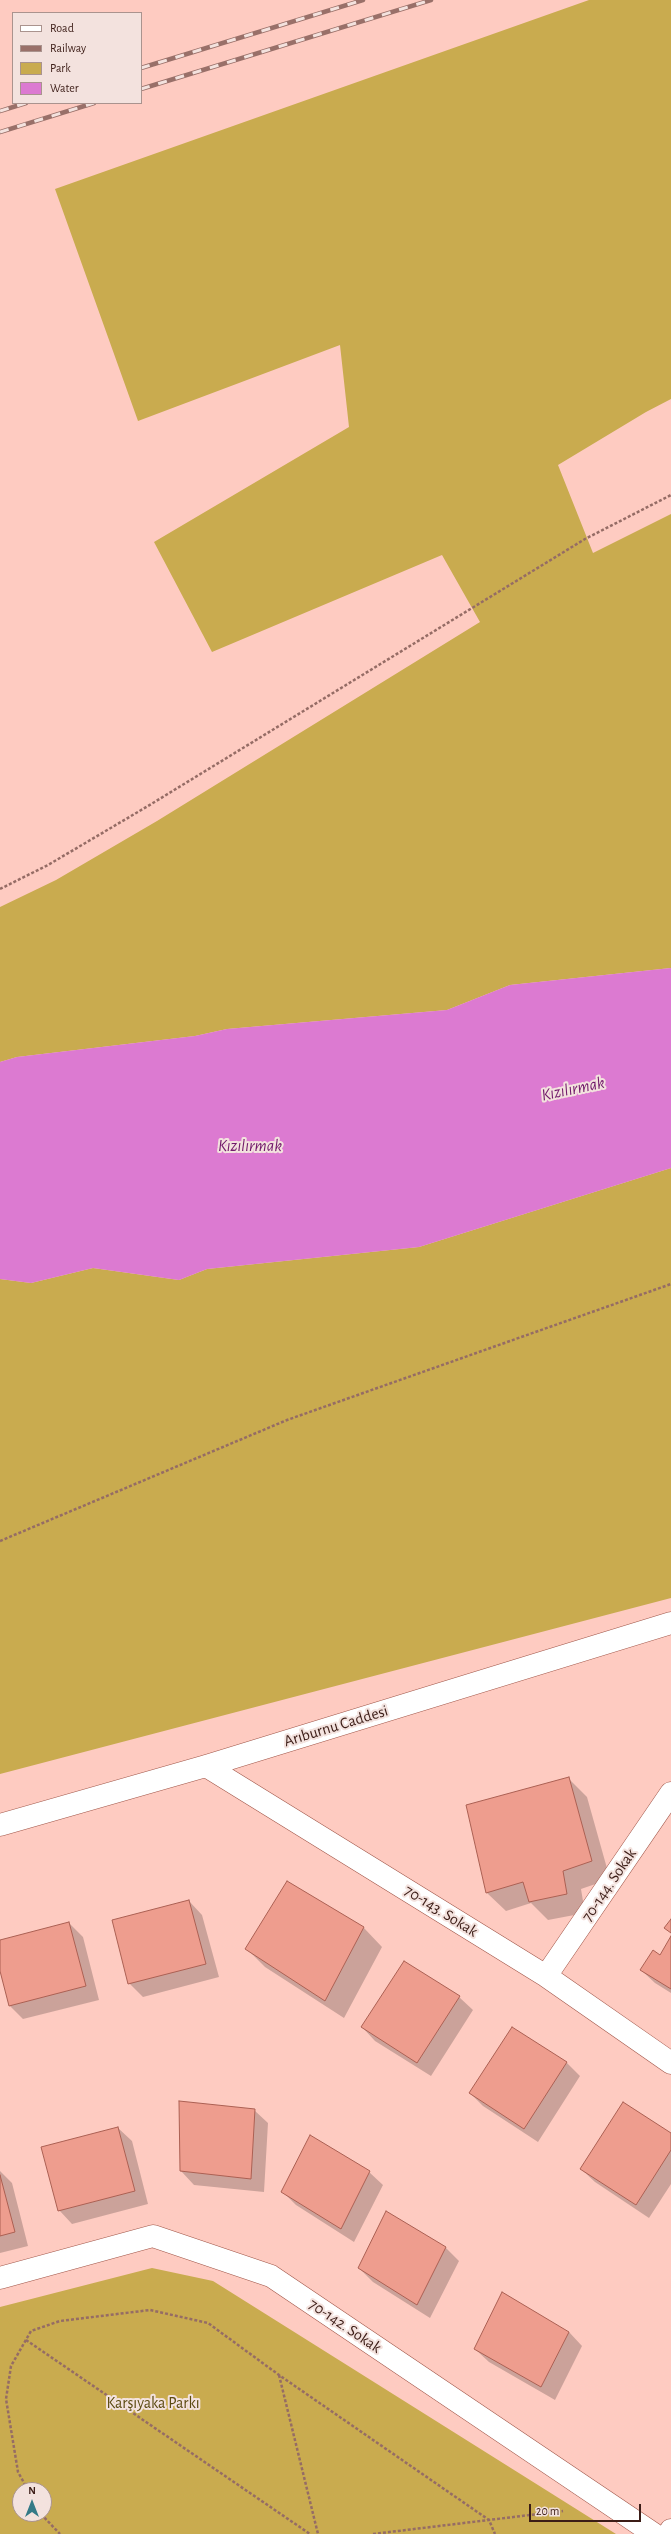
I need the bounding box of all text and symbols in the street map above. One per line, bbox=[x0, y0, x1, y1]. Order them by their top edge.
legend bbox=[12, 12, 142, 104]
text: Road bbox=[50, 22, 74, 34]
text: Railway bbox=[50, 42, 86, 54]
text: Park bbox=[50, 62, 71, 74]
text: Water bbox=[50, 82, 79, 94]
water label: Kızılırmak bbox=[540, 1072, 606, 1106]
water label: Kızılırmak bbox=[218, 1136, 282, 1156]
street label: Arıburnu Caddesi bbox=[282, 1701, 390, 1751]
street label: 70-144. Sokak bbox=[578, 1845, 640, 1925]
street label: 70-143. Sokak bbox=[401, 1881, 481, 1941]
street label: 70-142. Sokak bbox=[305, 2295, 385, 2357]
park label: Karşıyaka Parkı bbox=[106, 2393, 200, 2413]
north arrow bbox=[12, 2482, 52, 2522]
text: N bbox=[28, 2485, 36, 2496]
scale bar bbox=[531, 2496, 643, 2522]
text: 20 m bbox=[536, 2505, 559, 2517]

